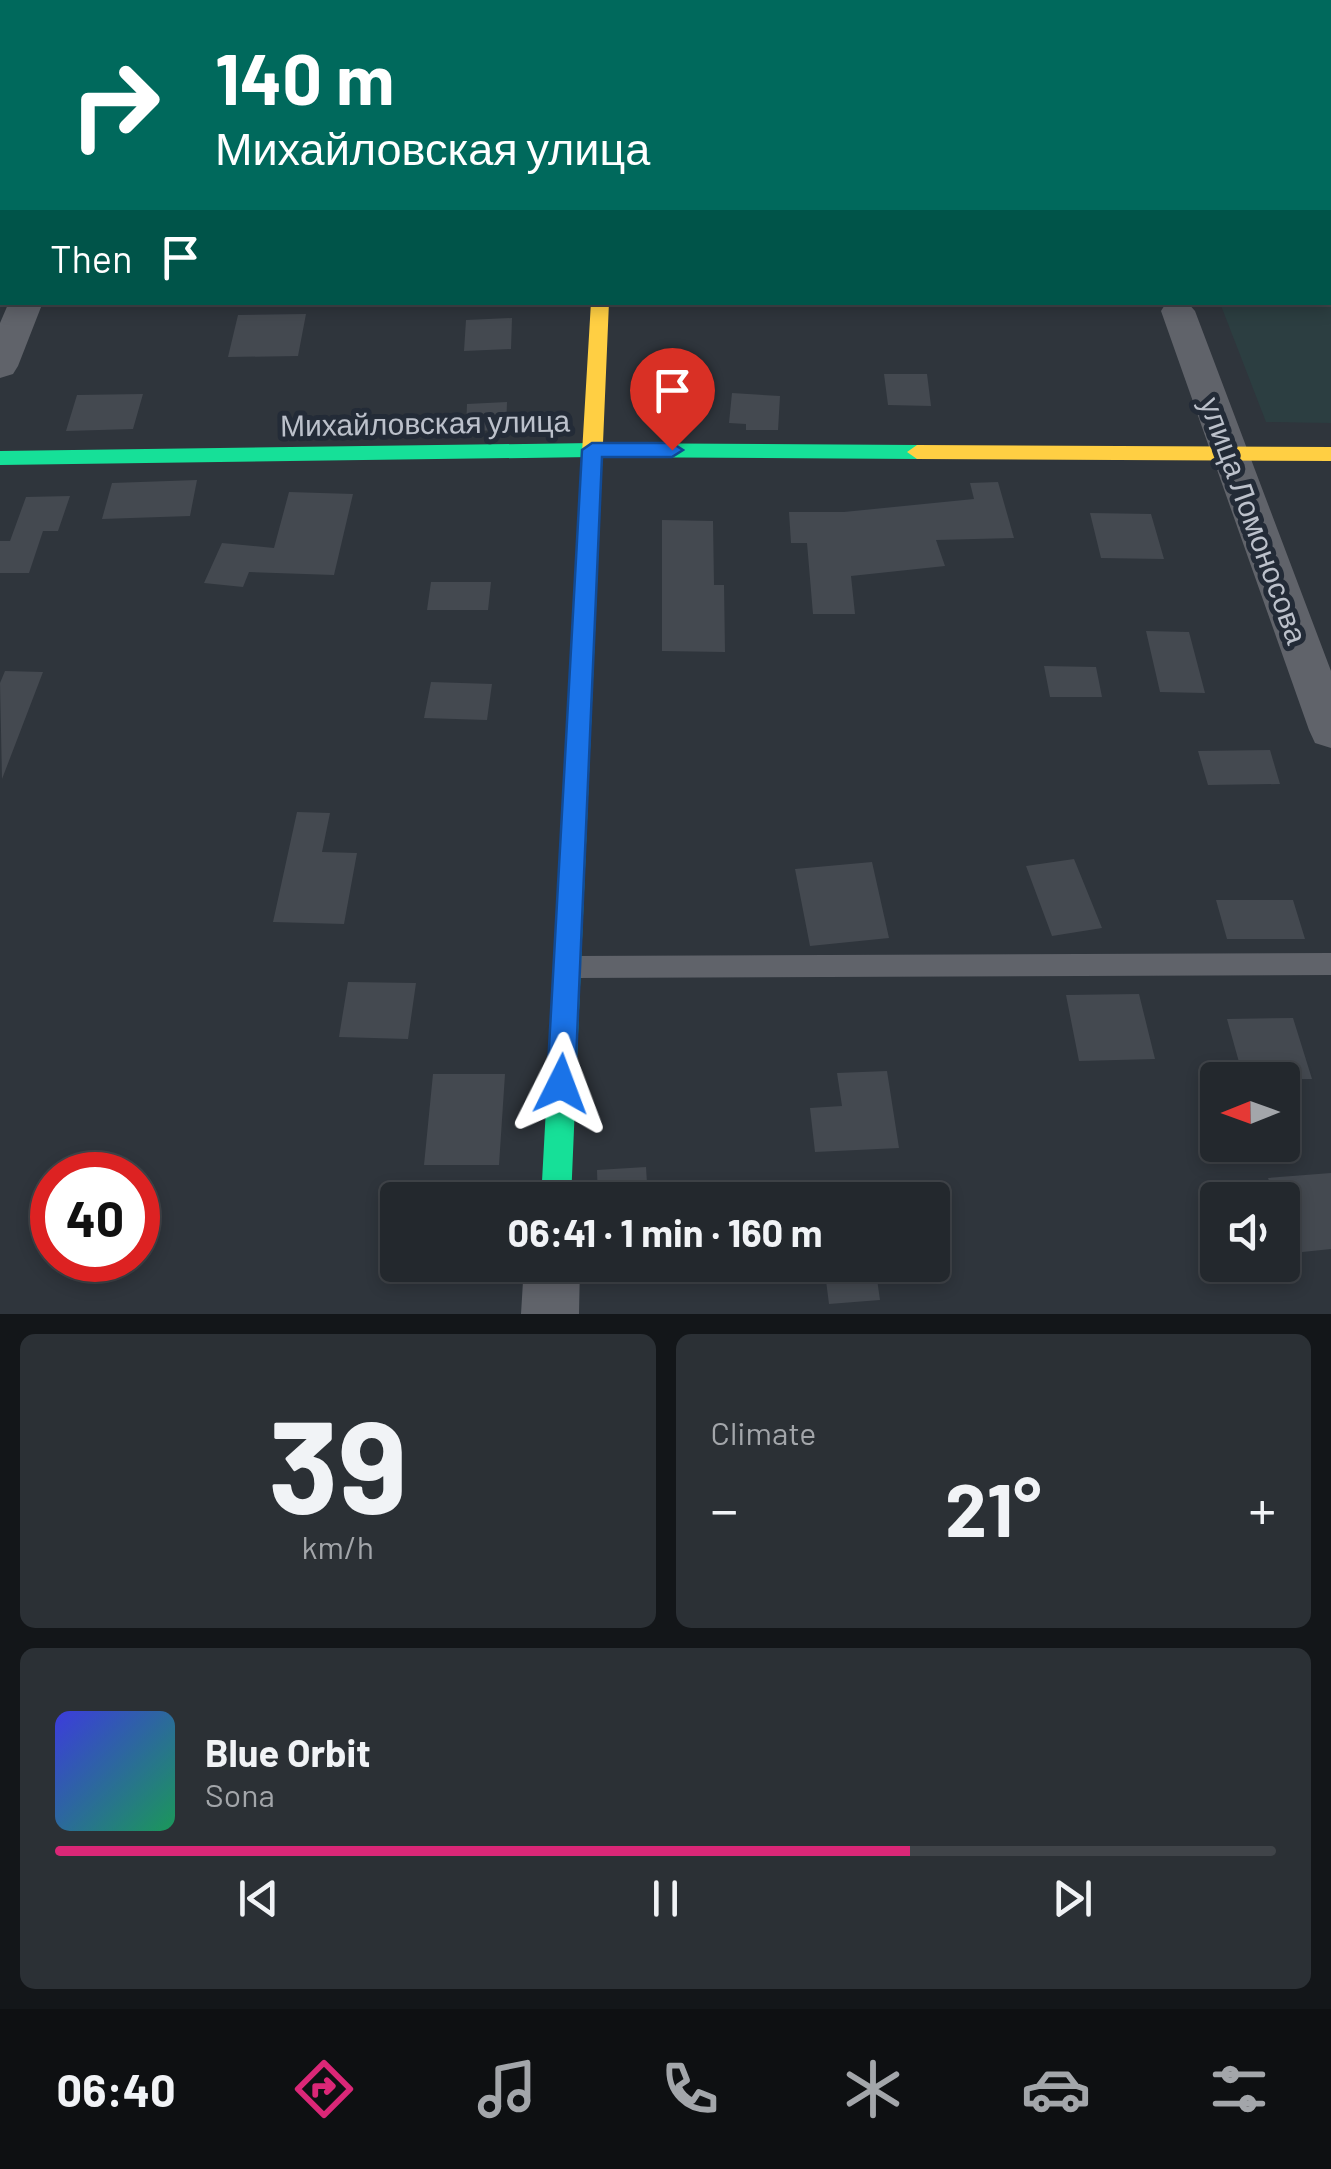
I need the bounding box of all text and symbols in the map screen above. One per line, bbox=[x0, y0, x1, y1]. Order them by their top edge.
text: 140 m bbox=[215, 35, 394, 119]
icon: right bbox=[50, 40, 180, 170]
text: Михайловская улица bbox=[215, 120, 650, 174]
icon: arrive bbox=[153, 230, 208, 285]
text: Then bbox=[50, 235, 133, 281]
pin bbox=[630, 348, 715, 451]
icon: arrive bbox=[645, 363, 700, 418]
street label: улица Ломоносова bbox=[1194, 392, 1316, 648]
street label: Михайловская улица bbox=[280, 401, 571, 443]
position arrow bbox=[509, 1032, 613, 1136]
north arrow bbox=[1200, 1062, 1300, 1162]
map controls bbox=[1200, 1062, 1300, 1282]
speed limit sign: 40 bbox=[30, 1152, 160, 1282]
button: sound bbox=[1200, 1182, 1300, 1282]
text: 06:41 · 1 min · 160 m bbox=[507, 1209, 823, 1255]
text: 39 bbox=[268, 1384, 407, 1540]
text: Climate bbox=[711, 1413, 816, 1451]
text: 21° bbox=[945, 1462, 1041, 1552]
text: − bbox=[711, 1475, 738, 1541]
text: + bbox=[1248, 1475, 1276, 1541]
text: km/h bbox=[302, 1527, 374, 1565]
text: Blue Orbit bbox=[205, 1729, 371, 1775]
text: Sona bbox=[205, 1775, 275, 1813]
icon: previous bbox=[231, 1871, 286, 1926]
icon: pause bbox=[638, 1871, 693, 1926]
icon: next bbox=[1045, 1871, 1100, 1926]
icon: directions bbox=[289, 2054, 359, 2124]
icon: music bbox=[472, 2054, 542, 2124]
icon: phone bbox=[655, 2054, 725, 2124]
icon: climate bbox=[838, 2054, 908, 2124]
icon: car bbox=[1021, 2054, 1091, 2124]
icon: filters bbox=[1204, 2054, 1274, 2124]
text: 06:40 bbox=[57, 2062, 176, 2116]

